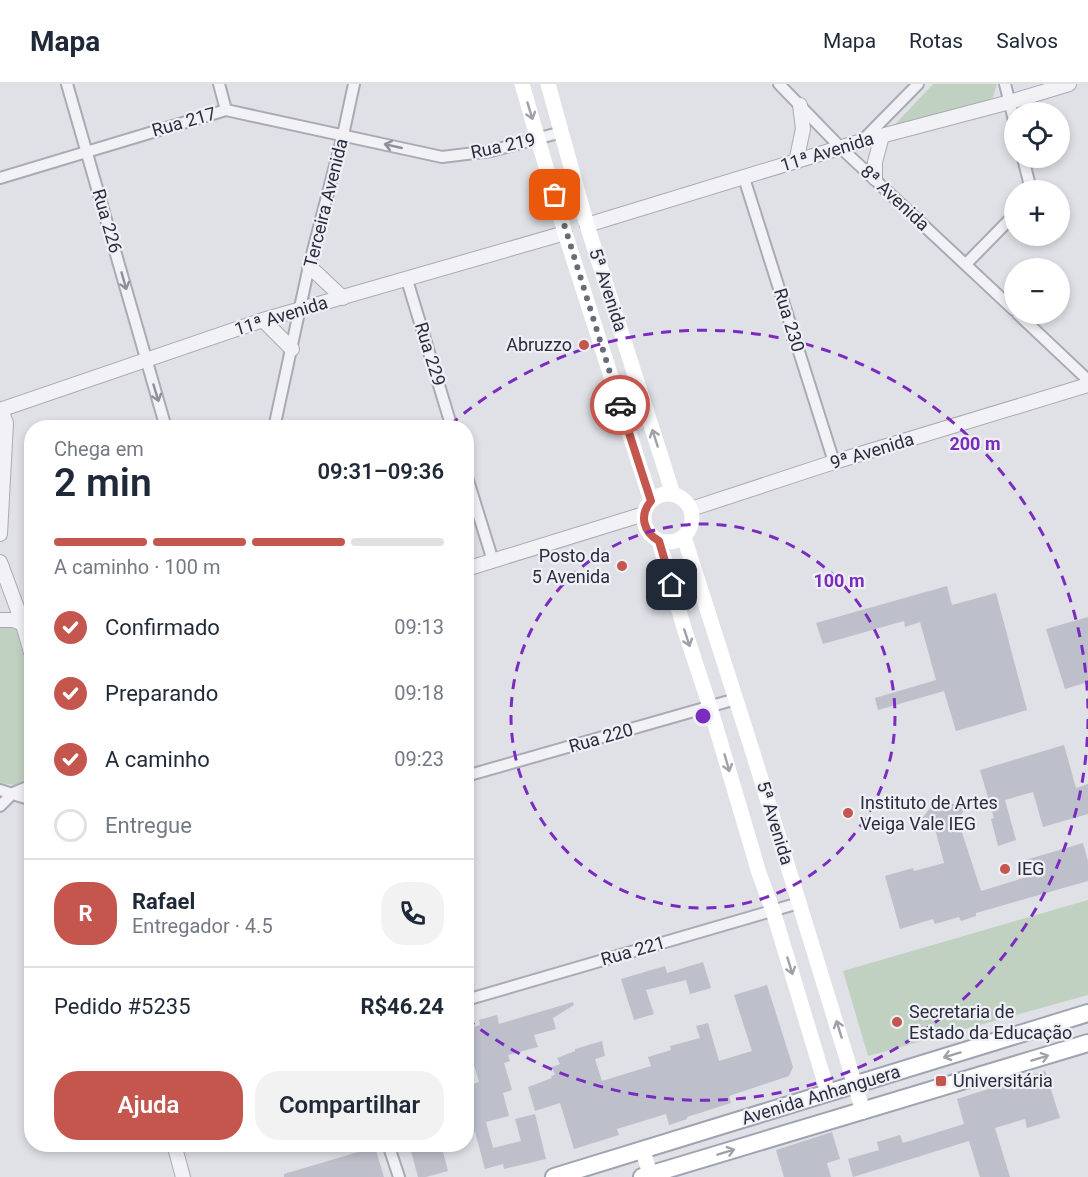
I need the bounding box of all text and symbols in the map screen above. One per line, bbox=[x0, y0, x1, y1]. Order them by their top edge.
text: Mapa bbox=[30, 25, 100, 58]
text: Mapa bbox=[823, 29, 876, 53]
text: Rotas bbox=[909, 29, 963, 53]
text: Salvos bbox=[996, 29, 1058, 53]
one-way arrow bbox=[525, 101, 536, 120]
street label: Rua 217 bbox=[149, 102, 218, 141]
map controls bbox=[1004, 102, 1070, 324]
button: locate bbox=[1004, 102, 1070, 168]
street label: 11ª Avenida bbox=[778, 127, 876, 176]
street label: Rua 219 bbox=[469, 128, 537, 163]
street label: Terceira Avenida bbox=[299, 136, 352, 270]
one-way arrow bbox=[384, 140, 403, 151]
street label: 8ª Avenida bbox=[857, 161, 934, 235]
pin bbox=[529, 169, 580, 220]
icon: bag bbox=[538, 178, 571, 211]
button: + bbox=[1004, 180, 1070, 246]
street label: Rua 226 bbox=[88, 186, 127, 255]
street label: 5ª Avenida bbox=[585, 246, 632, 334]
button: − bbox=[1004, 258, 1070, 324]
one-way arrow bbox=[119, 271, 130, 290]
street label: Rua 230 bbox=[770, 285, 809, 354]
street label: 11ª Avenida bbox=[232, 291, 330, 340]
street label: Rua 229 bbox=[411, 319, 450, 388]
place label: Abruzzo bbox=[506, 334, 572, 355]
marker: Abruzzo bbox=[577, 338, 591, 352]
courier bbox=[590, 375, 650, 435]
one-way arrow bbox=[151, 383, 162, 402]
icon: car bbox=[604, 389, 637, 422]
street label: 9ª Avenida bbox=[827, 428, 916, 473]
one-way arrow bbox=[649, 429, 660, 448]
text: 200 m bbox=[949, 433, 1001, 454]
text: Chega em bbox=[54, 437, 144, 461]
text: 09:31–09:36 bbox=[317, 459, 444, 484]
text: 2 min bbox=[54, 460, 152, 506]
place label: Posto da 5 Avenida bbox=[532, 545, 610, 587]
text: A caminho · 100 m bbox=[54, 555, 221, 579]
marker: Posto da 5 Avenida bbox=[615, 559, 629, 573]
pin bbox=[646, 559, 697, 610]
icon: home bbox=[655, 568, 688, 601]
text: 100 m bbox=[813, 570, 865, 591]
icon: check bbox=[54, 611, 87, 644]
text: Confirmado bbox=[105, 615, 220, 640]
text: 09:13 bbox=[394, 615, 444, 639]
one-way arrow bbox=[683, 628, 694, 647]
icon: check bbox=[54, 677, 87, 710]
text: Preparando bbox=[105, 681, 218, 706]
text: 09:18 bbox=[394, 681, 444, 705]
centre of rings bbox=[693, 706, 713, 726]
street label: Rua 220 bbox=[566, 718, 635, 757]
icon: check bbox=[54, 743, 87, 776]
text: A caminho bbox=[105, 747, 210, 772]
text: 09:23 bbox=[394, 747, 444, 771]
one-way arrow bbox=[722, 753, 733, 772]
street label: 5ª Avenida bbox=[753, 778, 798, 867]
place label: Instituto de Artes Veiga Vale IEG bbox=[860, 792, 998, 834]
marker: Instituto de Artes Veiga Vale IEG bbox=[841, 806, 855, 820]
text: Entregue bbox=[105, 813, 192, 838]
place label: IEG bbox=[1017, 858, 1044, 879]
marker: IEG bbox=[998, 862, 1012, 876]
button: phone bbox=[381, 882, 444, 945]
text: Rafael bbox=[132, 889, 195, 914]
text: R bbox=[78, 901, 93, 926]
text: Entregador · 4.5 bbox=[132, 914, 273, 938]
street label: Rua 221 bbox=[598, 931, 667, 970]
one-way arrow bbox=[785, 956, 796, 975]
text: Pedido #5235 bbox=[54, 994, 191, 1019]
text: R$46.24 bbox=[360, 994, 444, 1019]
place label: Secretaria de Estado da Educação bbox=[909, 1001, 1072, 1043]
marker: Secretaria de Estado da Educação bbox=[890, 1015, 904, 1029]
one-way arrow bbox=[833, 1020, 844, 1039]
one-way arrow bbox=[943, 1050, 962, 1061]
one-way arrow bbox=[1030, 1052, 1049, 1063]
street label: Avenida Anhanguera bbox=[739, 1060, 903, 1129]
place label: Universitária bbox=[953, 1070, 1053, 1091]
button: Ajuda bbox=[54, 1071, 243, 1140]
button: Compartilhar bbox=[255, 1071, 444, 1140]
marker: Universitária bbox=[934, 1074, 948, 1088]
one-way arrow bbox=[716, 1146, 735, 1157]

